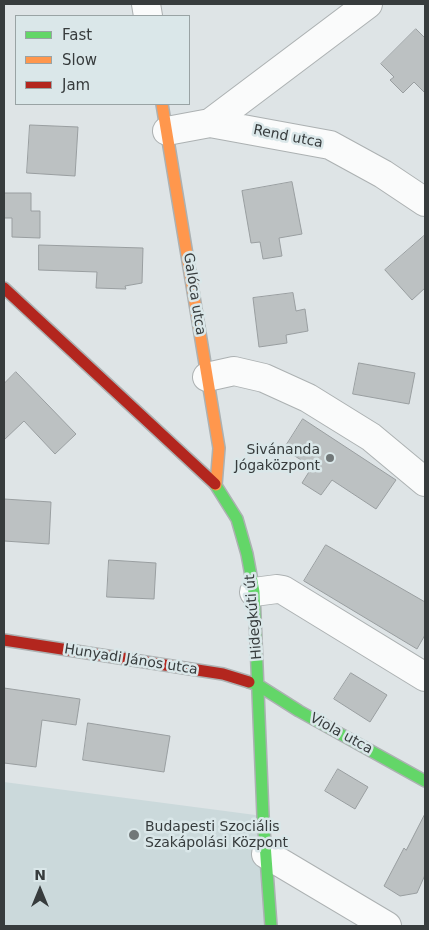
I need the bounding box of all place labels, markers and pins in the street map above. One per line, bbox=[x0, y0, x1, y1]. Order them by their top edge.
place label: Sivánanda Jógaközpont bbox=[235, 442, 320, 474]
marker: Sivánanda Jógaközpont bbox=[324, 452, 336, 464]
place label: Budapesti Szociális Szakápolási Központ bbox=[145, 819, 288, 852]
marker: Budapesti Szociális Szakápolási Központ bbox=[127, 828, 141, 842]

